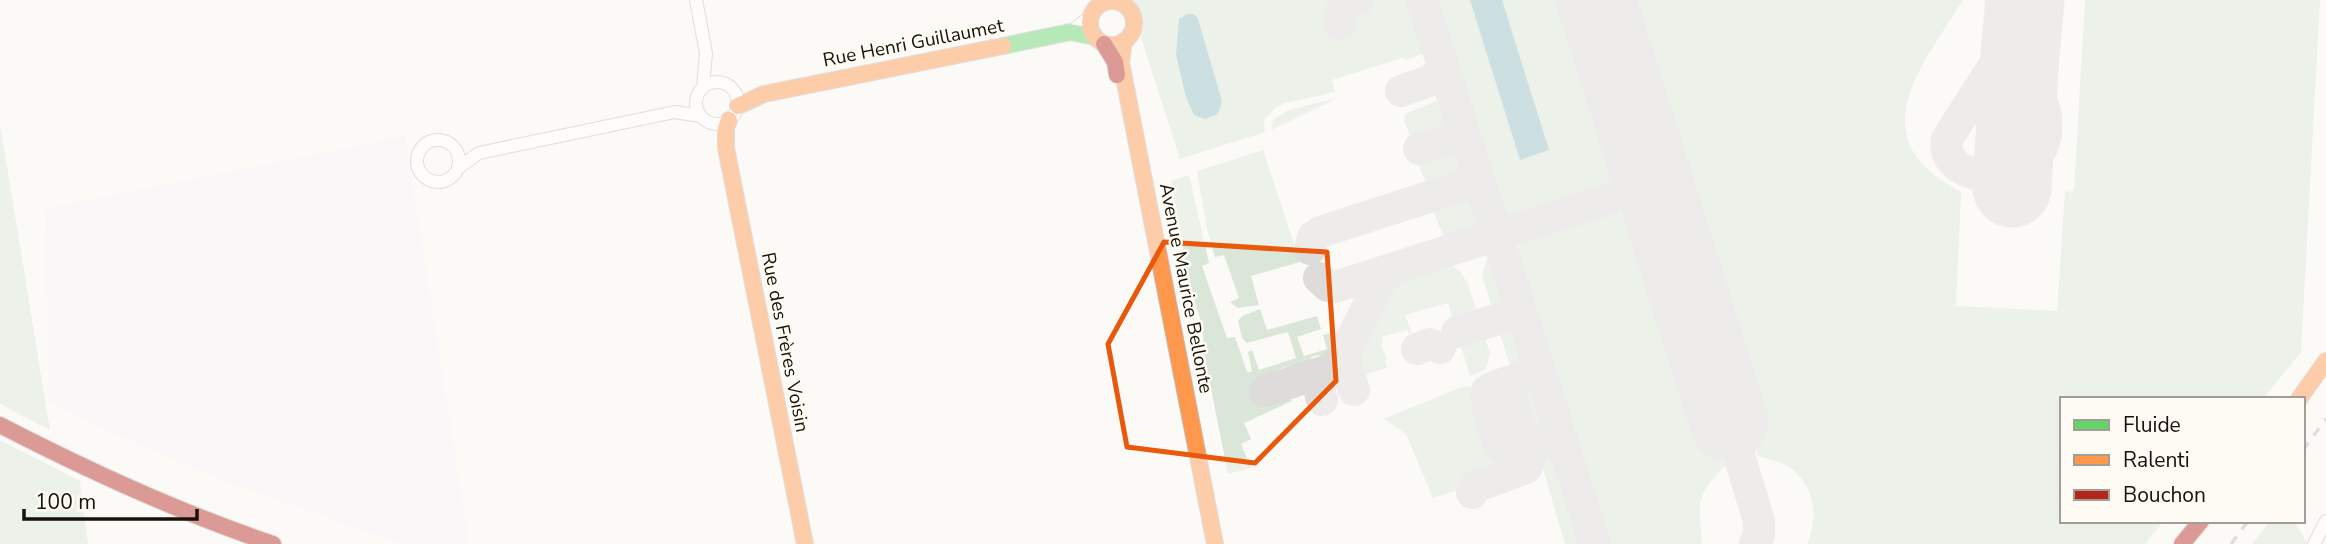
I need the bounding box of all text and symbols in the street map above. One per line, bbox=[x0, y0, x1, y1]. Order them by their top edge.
street label: Rue Henri Guillaumet bbox=[821, 13, 1006, 73]
street label: Avenue Maurice Bellonte bbox=[1153, 181, 1219, 395]
street label: Rue des Frères Voisin bbox=[755, 250, 815, 434]
legend bbox=[2060, 397, 2305, 523]
text: Fluide bbox=[2123, 411, 2181, 439]
text: Ralenti bbox=[2123, 446, 2190, 474]
scale bar bbox=[24, 477, 198, 522]
text: Bouchon bbox=[2123, 481, 2206, 509]
text: 100 m bbox=[35, 488, 96, 516]

